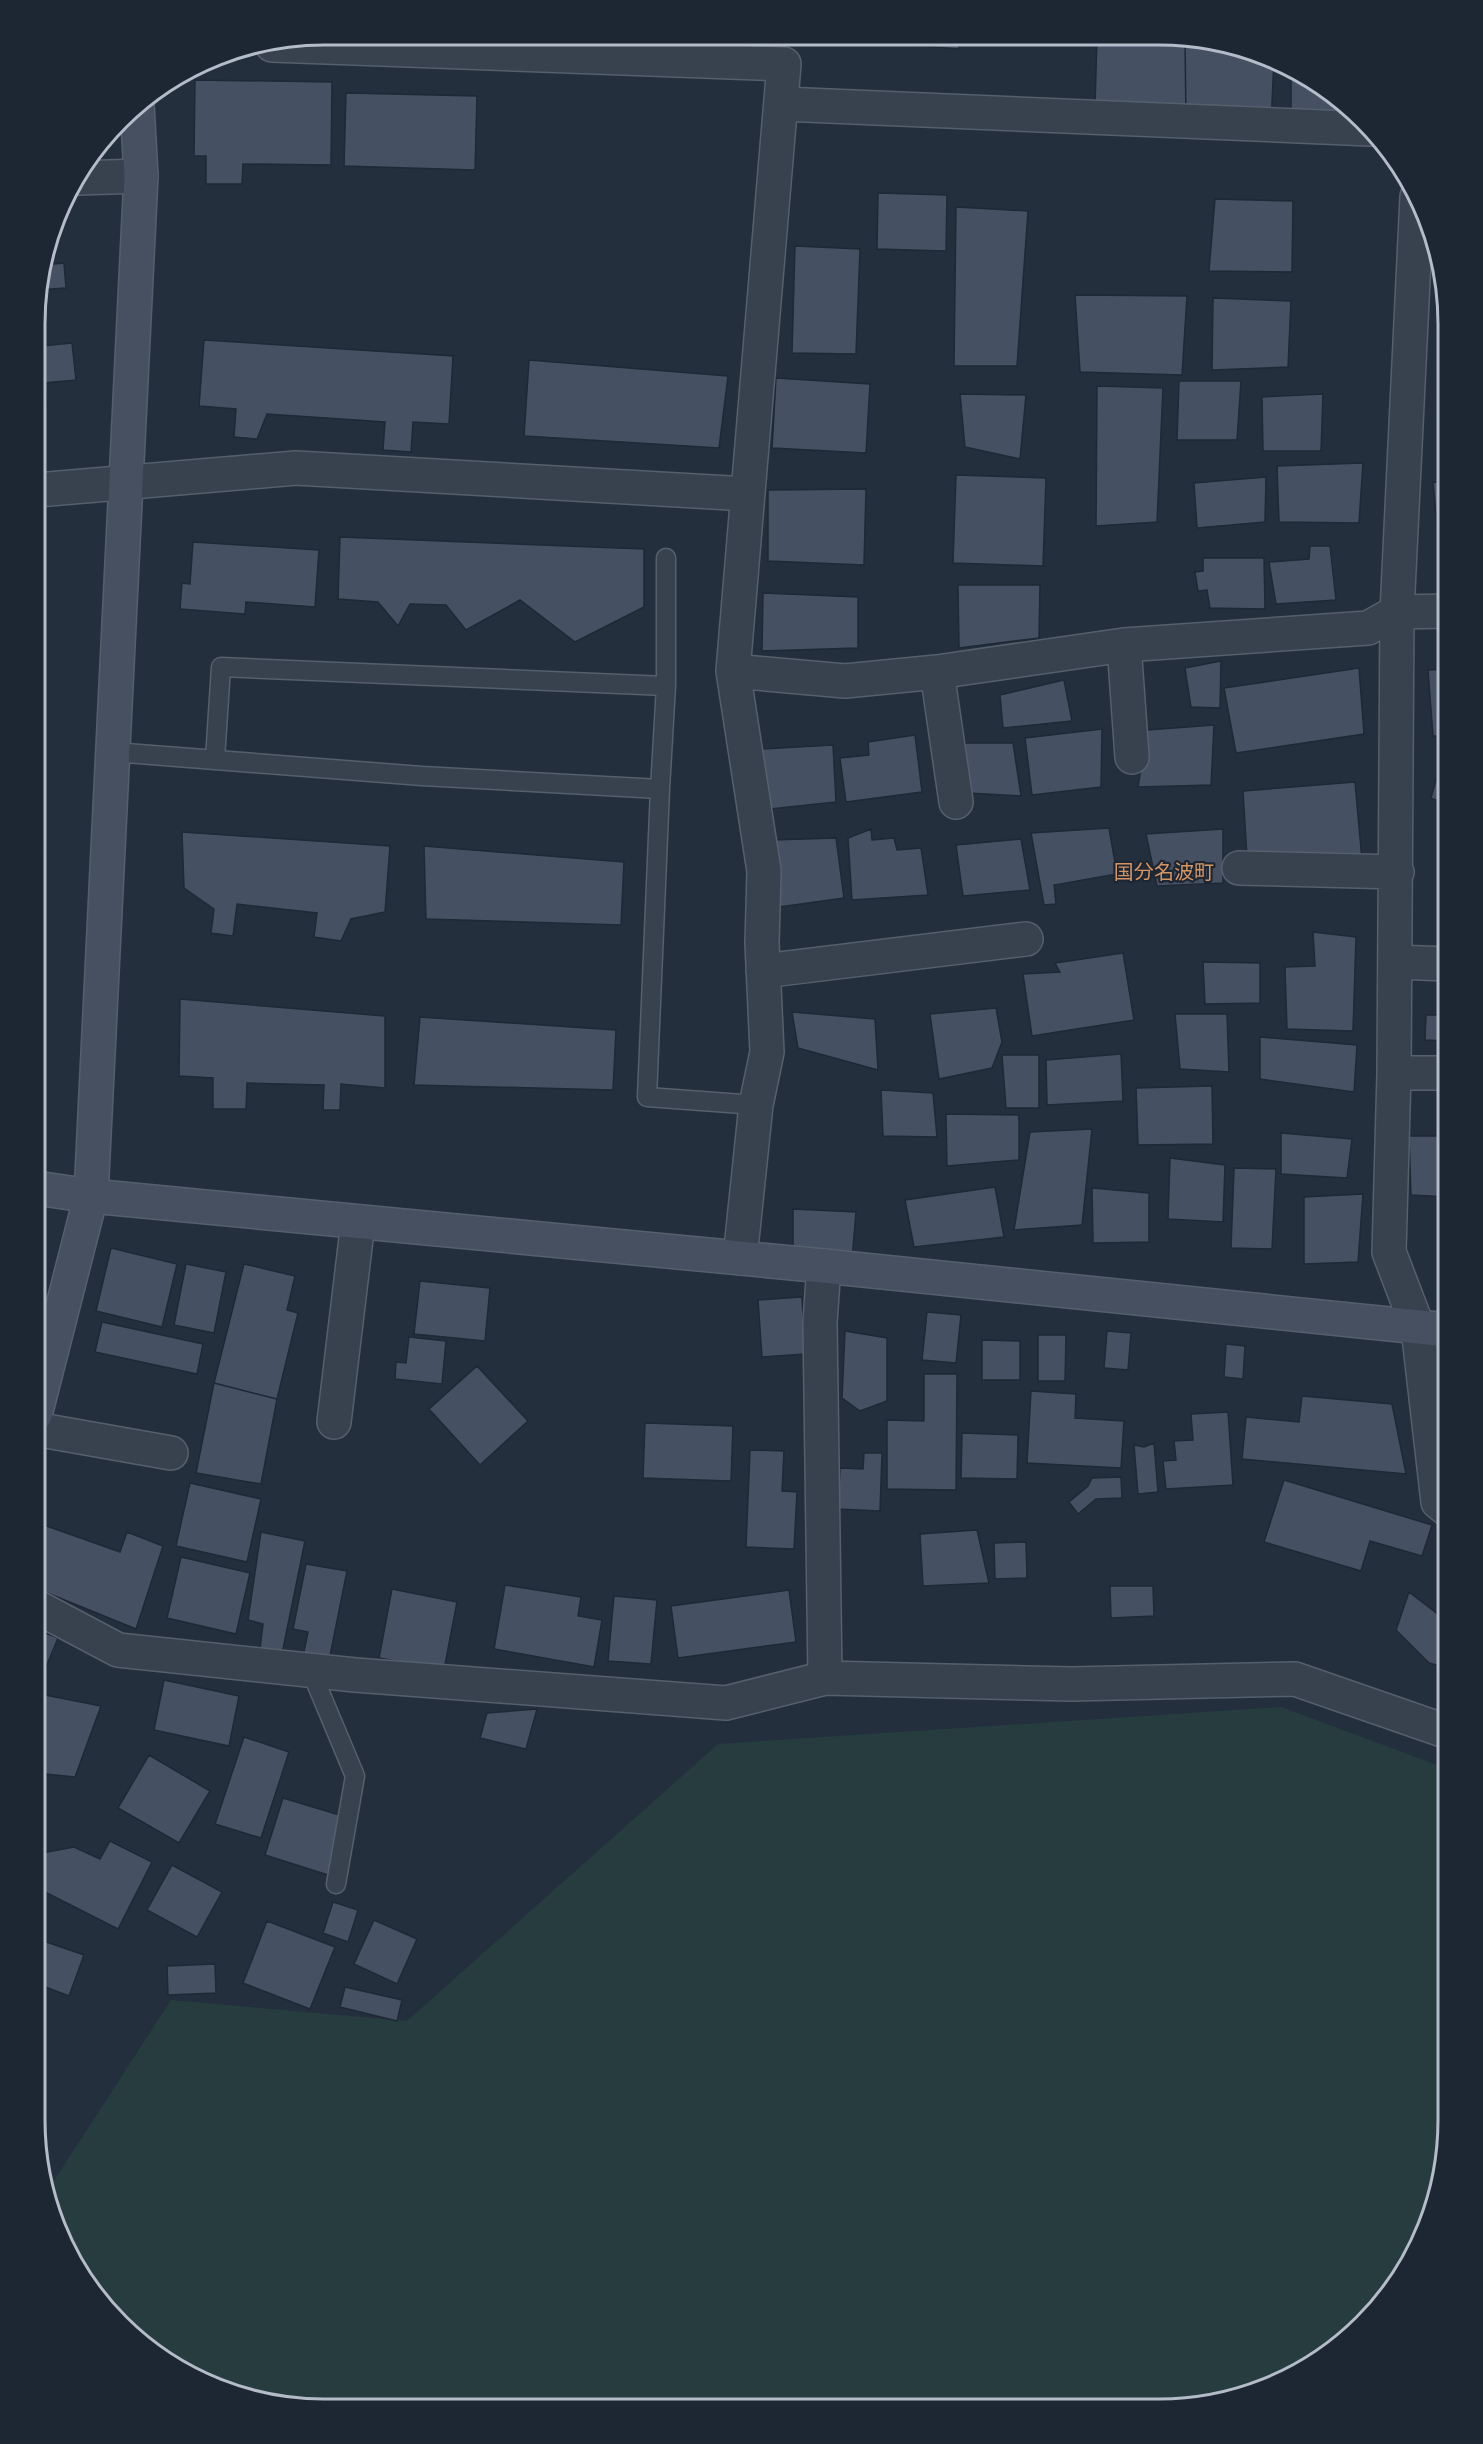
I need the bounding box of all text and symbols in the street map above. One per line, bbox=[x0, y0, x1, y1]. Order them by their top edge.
district label: 国分名波町 bbox=[1114, 858, 1214, 885]

